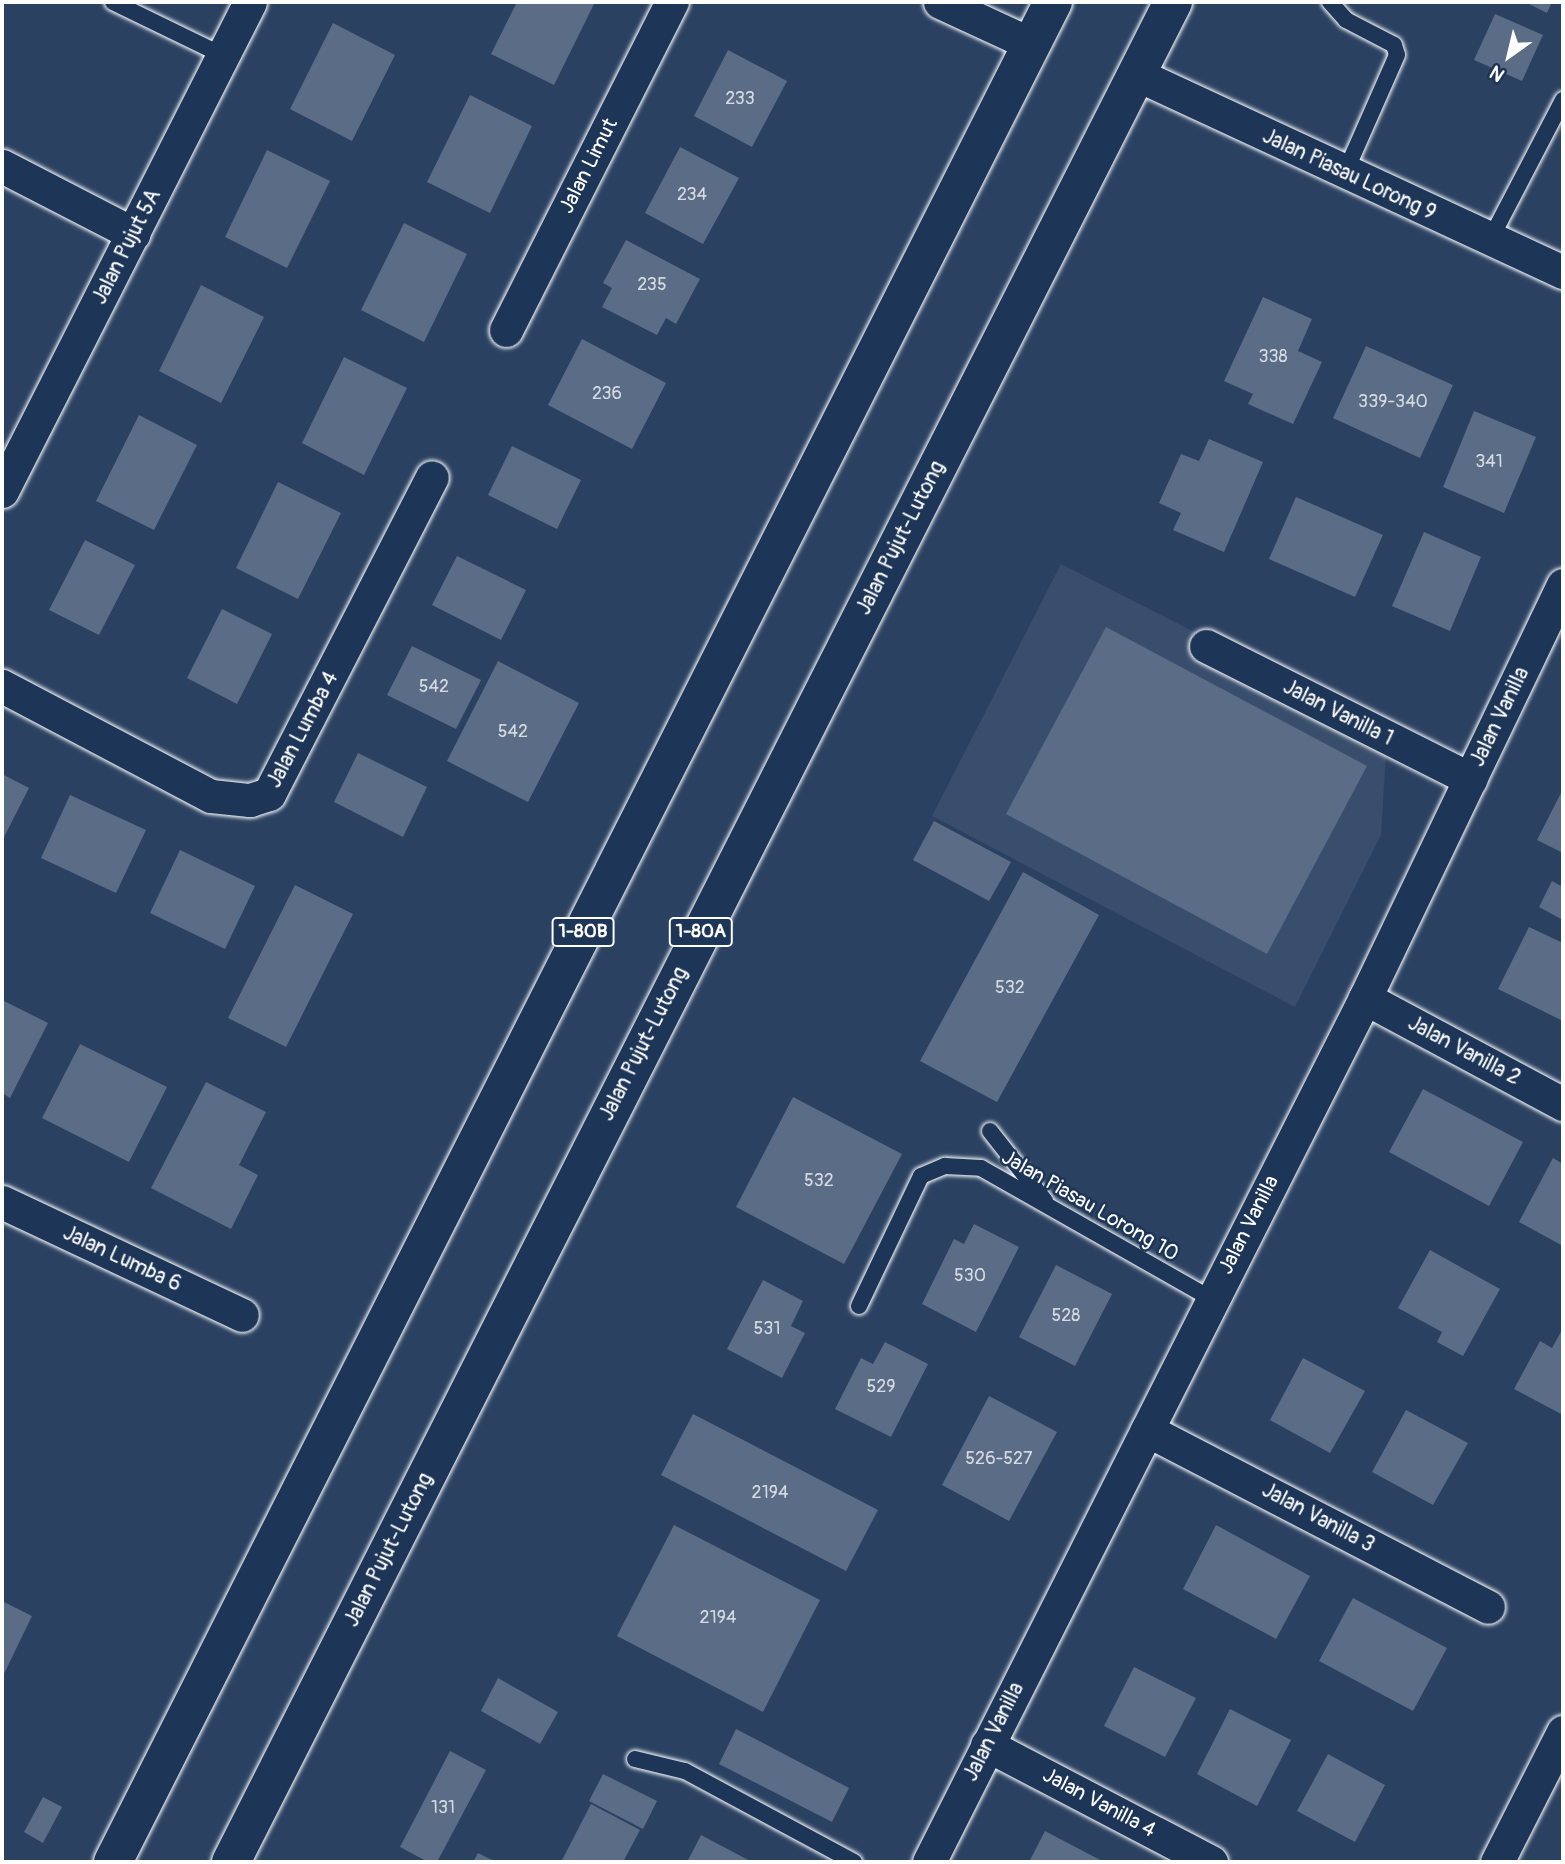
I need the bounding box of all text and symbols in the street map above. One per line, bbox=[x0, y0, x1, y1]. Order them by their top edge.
north arrow bbox=[1474, 21, 1544, 91]
text: N bbox=[1485, 60, 1509, 87]
house number: 233 bbox=[725, 88, 755, 110]
street label: Jalan Limut bbox=[554, 114, 624, 218]
street label: Jalan Piasau Lorong 9 bbox=[1258, 124, 1440, 226]
house number: 234 bbox=[677, 184, 707, 206]
street label: Jalan Pujut 5A bbox=[87, 185, 167, 309]
house number: 235 bbox=[637, 274, 667, 296]
house number: 338 bbox=[1258, 346, 1288, 368]
house number: 236 bbox=[592, 383, 622, 405]
house number: 339-340 bbox=[1358, 391, 1428, 413]
house number: 341 bbox=[1475, 451, 1503, 473]
street label: Jalan Pujut-Lutong bbox=[851, 457, 951, 619]
street label: Jalan Vanilla bbox=[1465, 663, 1535, 771]
street label: Jalan Lumba 4 bbox=[262, 668, 344, 792]
street label: Jalan Vanilla 1 bbox=[1279, 674, 1397, 752]
house number: 542 bbox=[419, 676, 449, 698]
house number: 542 bbox=[498, 721, 528, 743]
road number: 1-80B bbox=[552, 916, 614, 948]
road number: 1-80A bbox=[668, 916, 734, 948]
street label: Jalan Pujut-Lutong bbox=[594, 963, 694, 1125]
house number: 532 bbox=[995, 977, 1025, 999]
street label: Jalan Vanilla 2 bbox=[1403, 1011, 1525, 1091]
street label: Jalan Piasau Lorong 10 bbox=[997, 1145, 1183, 1267]
house number: 532 bbox=[804, 1170, 834, 1192]
street label: Jalan Vanilla bbox=[1213, 1171, 1285, 1279]
street label: Jalan Lumba 6 bbox=[59, 1221, 185, 1297]
house number: 530 bbox=[954, 1265, 986, 1287]
house number: 528 bbox=[1052, 1305, 1080, 1327]
house number: 531 bbox=[754, 1318, 780, 1340]
house number: 529 bbox=[866, 1376, 896, 1398]
house number: 526-527 bbox=[965, 1448, 1033, 1470]
street label: Jalan Pujut-Lutong bbox=[339, 1469, 439, 1631]
street label: Jalan Vanilla 3 bbox=[1257, 1478, 1379, 1558]
house number: 2194 bbox=[752, 1482, 788, 1504]
house number: 2194 bbox=[700, 1607, 736, 1629]
street label: Jalan Vanilla bbox=[958, 1678, 1030, 1786]
street label: Jalan Vanilla 4 bbox=[1038, 1763, 1160, 1843]
house number: 131 bbox=[431, 1797, 455, 1819]

